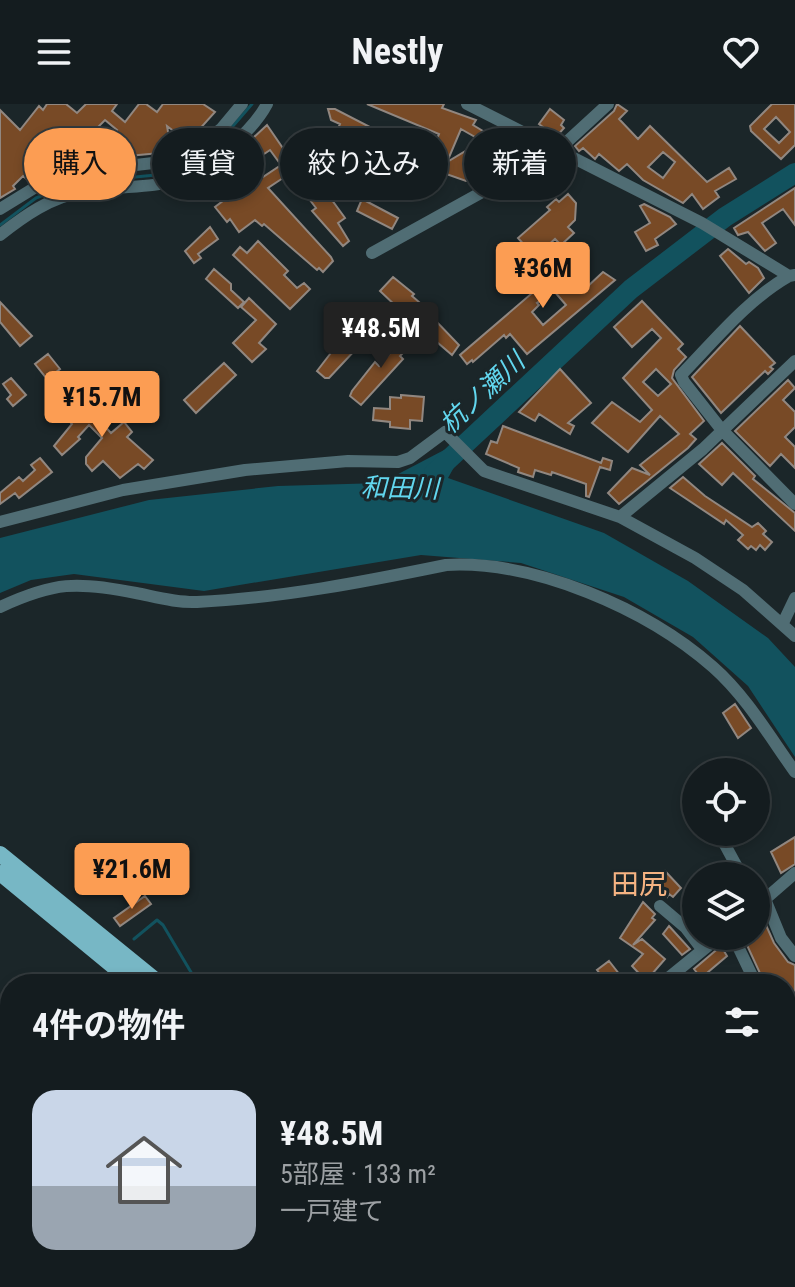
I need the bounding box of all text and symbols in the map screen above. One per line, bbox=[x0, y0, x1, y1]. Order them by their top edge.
icon: menu bbox=[32, 30, 76, 74]
icon: heart bbox=[719, 30, 763, 74]
text: Nestly bbox=[352, 31, 443, 73]
chip: 購入 bbox=[24, 128, 136, 200]
chip: 賃貸 bbox=[152, 128, 264, 200]
chip: 絞り込み bbox=[280, 128, 448, 200]
chip: 新着 bbox=[464, 128, 576, 200]
pin: ¥36M bbox=[496, 242, 590, 310]
text: ¥36M bbox=[514, 253, 572, 283]
pin: ¥48.5M bbox=[316, 302, 446, 370]
text: ¥48.5M bbox=[341, 313, 421, 343]
water label: 杭ノ瀬川 bbox=[434, 345, 532, 439]
pin: ¥15.7M bbox=[37, 371, 167, 439]
text: ¥15.7M bbox=[62, 382, 142, 412]
water label: 和田川 bbox=[361, 472, 442, 504]
map controls bbox=[682, 758, 770, 950]
button: locate bbox=[682, 758, 770, 846]
pin: ¥21.6M bbox=[67, 843, 197, 911]
text: ¥21.6M bbox=[92, 854, 172, 884]
button: layers bbox=[682, 862, 770, 950]
district label: 田尻 bbox=[611, 868, 667, 901]
icon: filters bbox=[720, 1000, 764, 1044]
text: 4件の物件 bbox=[32, 1005, 185, 1045]
text: ¥48.5M bbox=[280, 1113, 383, 1153]
icon: home bbox=[96, 1122, 192, 1218]
text: 5部屋 · 133 m² bbox=[280, 1159, 436, 1189]
text: 一戸建て bbox=[280, 1196, 384, 1226]

